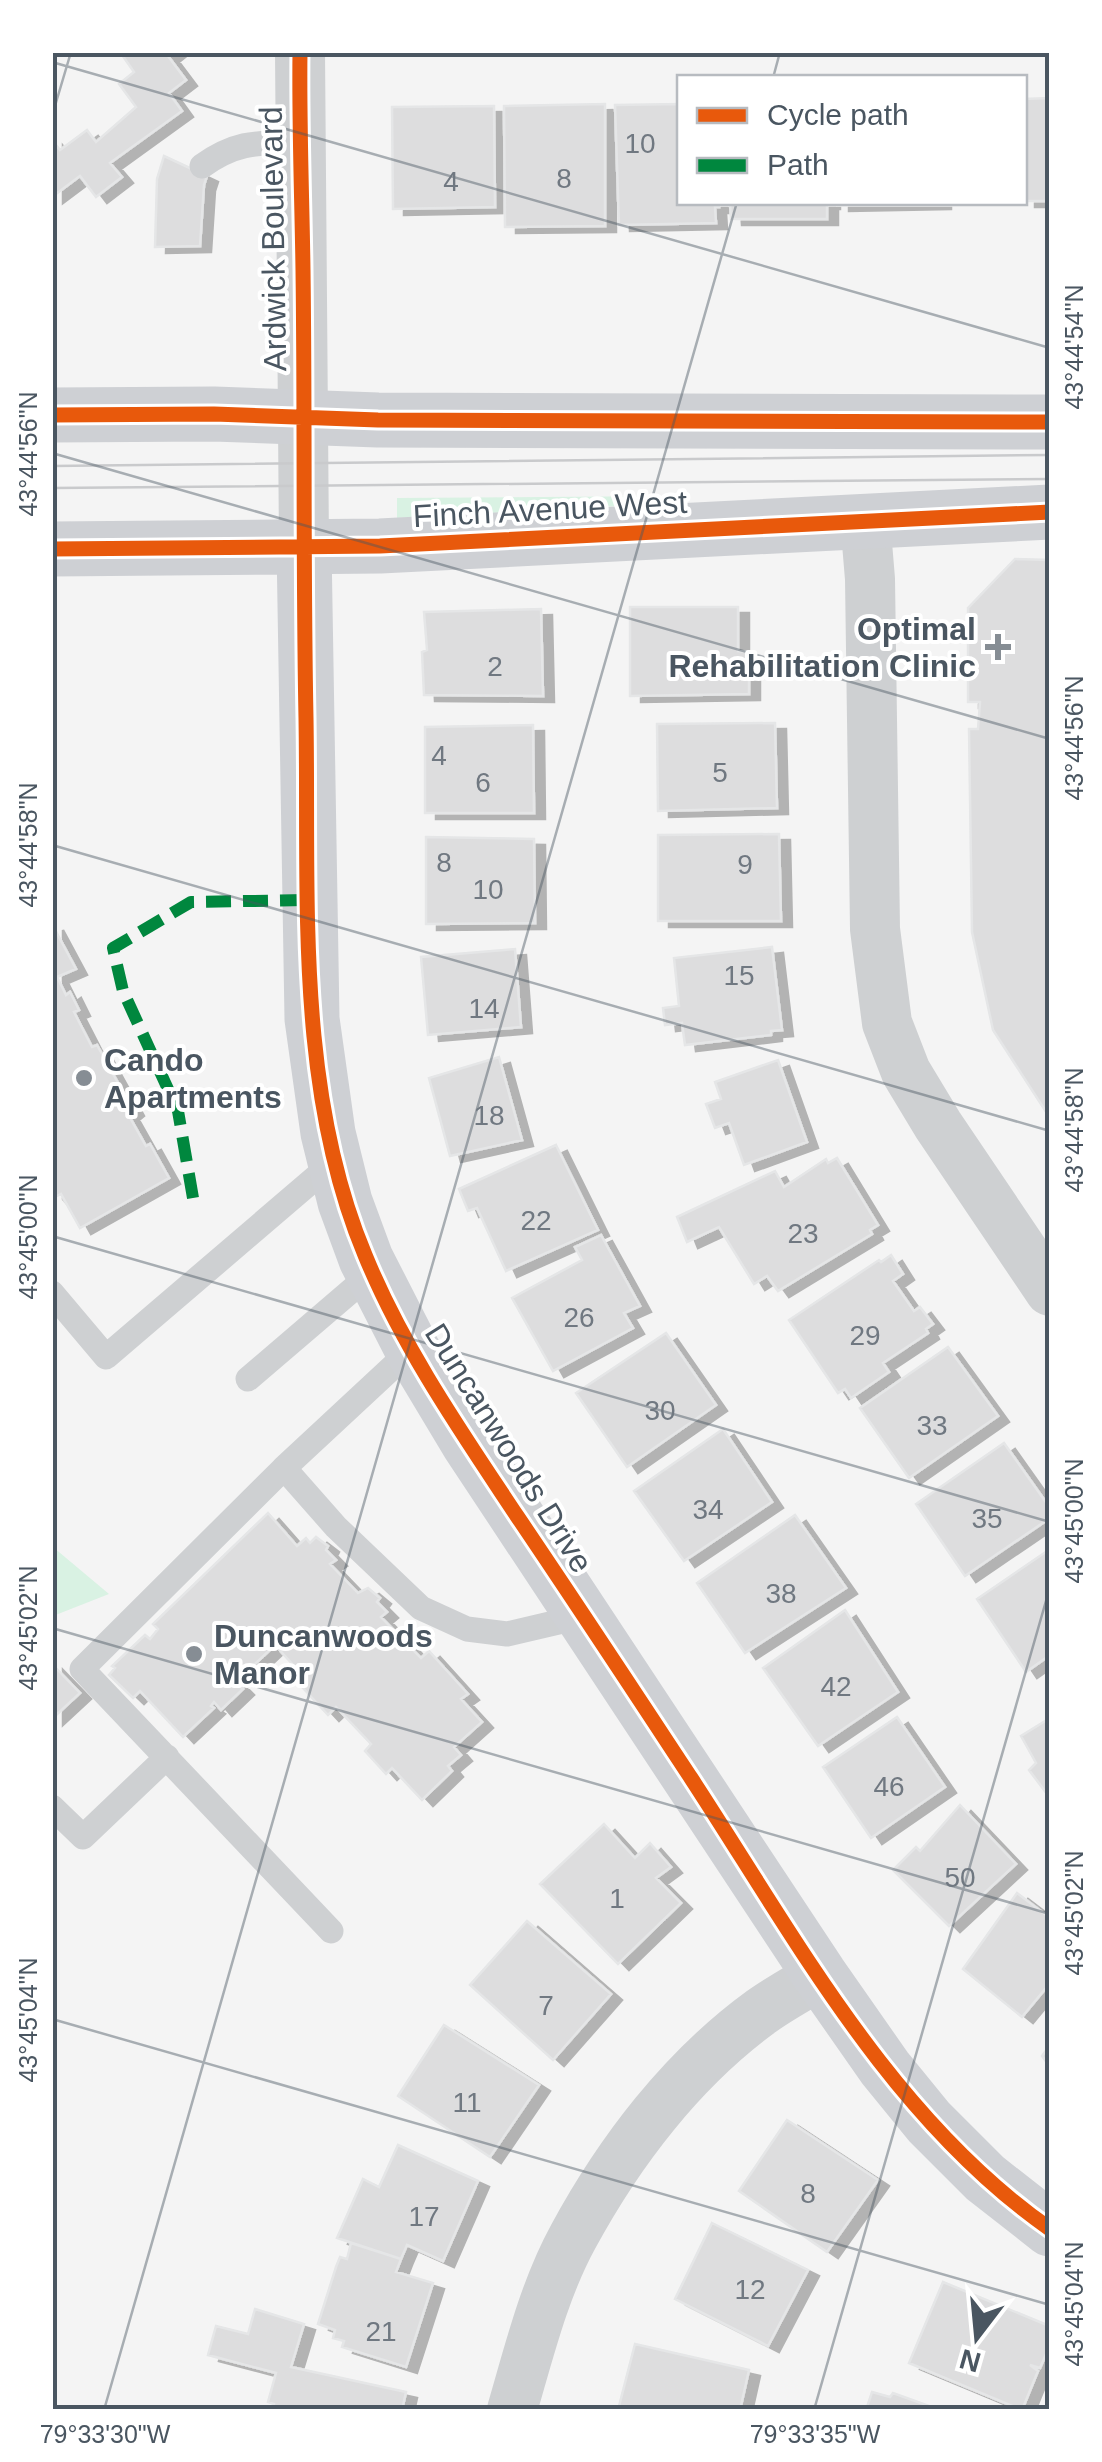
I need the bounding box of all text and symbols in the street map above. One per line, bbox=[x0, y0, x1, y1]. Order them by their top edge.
legend bbox=[677, 75, 1027, 205]
text: Cycle path bbox=[767, 98, 909, 131]
street label: Ardwick Boulevard bbox=[253, 106, 293, 372]
house number: 10 bbox=[624, 128, 656, 159]
text: Path bbox=[767, 148, 829, 181]
house number: 8 bbox=[556, 163, 572, 194]
house number: 4 bbox=[443, 166, 459, 197]
text: 43°44'54"N bbox=[1060, 284, 1088, 410]
text: 43°44'56"N bbox=[14, 391, 42, 517]
street label: Finch Avenue West bbox=[412, 484, 688, 534]
place label: Optimal Rehabilitation Clinic bbox=[668, 611, 976, 684]
marker: Optimal Rehabilitation Clinic bbox=[985, 634, 1011, 660]
house number: 2 bbox=[487, 651, 503, 682]
text: 43°44'56"N bbox=[1060, 675, 1088, 801]
house number: 4 bbox=[431, 740, 447, 771]
house number: 5 bbox=[712, 757, 728, 788]
house number: 6 bbox=[475, 767, 491, 798]
text: 43°44'58"N bbox=[14, 782, 42, 908]
house number: 8 bbox=[436, 847, 452, 878]
house number: 9 bbox=[737, 849, 753, 880]
house number: 10 bbox=[472, 874, 504, 905]
house number: 15 bbox=[723, 960, 755, 991]
house number: 14 bbox=[468, 993, 500, 1024]
place label: Cando Apartments bbox=[104, 1042, 282, 1115]
marker: Cando Apartments bbox=[73, 1067, 95, 1089]
text: 43°44'58"N bbox=[1060, 1067, 1088, 1193]
house number: 18 bbox=[473, 1100, 505, 1131]
text: 43°45'00"N bbox=[14, 1174, 42, 1300]
house number: 22 bbox=[520, 1205, 552, 1236]
house number: 23 bbox=[787, 1218, 819, 1249]
house number: 26 bbox=[563, 1302, 595, 1333]
street label: Duncanwoods Drive bbox=[418, 1317, 600, 1579]
house number: 29 bbox=[849, 1320, 881, 1351]
house number: 30 bbox=[644, 1395, 676, 1426]
house number: 33 bbox=[916, 1410, 948, 1441]
text: 43°45'00"N bbox=[1060, 1458, 1088, 1584]
house number: 34 bbox=[692, 1494, 724, 1525]
house number: 35 bbox=[971, 1503, 1003, 1534]
text: 43°45'02"N bbox=[14, 1565, 42, 1691]
house number: 38 bbox=[765, 1578, 797, 1609]
place label: Duncanwoods Manor bbox=[214, 1618, 433, 1691]
marker: Duncanwoods Manor bbox=[183, 1643, 205, 1665]
house number: 42 bbox=[820, 1671, 852, 1702]
house number: 46 bbox=[873, 1771, 905, 1802]
text: 43°45'02"N bbox=[1060, 1850, 1088, 1976]
house number: 50 bbox=[944, 1862, 976, 1893]
house number: 1 bbox=[609, 1883, 625, 1914]
text: 43°45'04"N bbox=[14, 1957, 42, 2083]
house number: 7 bbox=[538, 1990, 554, 2021]
house number: 11 bbox=[452, 2087, 482, 2118]
house number: 8 bbox=[800, 2178, 816, 2209]
house number: 17 bbox=[408, 2201, 440, 2232]
text: 43°45'04"N bbox=[1060, 2241, 1088, 2367]
house number: 12 bbox=[734, 2274, 766, 2305]
north arrow bbox=[927, 2287, 1027, 2387]
house number: 21 bbox=[365, 2316, 397, 2347]
text: N bbox=[956, 2343, 984, 2378]
text: 79°33'30"W bbox=[40, 2420, 171, 2448]
text: 79°33'35"W bbox=[750, 2420, 881, 2448]

